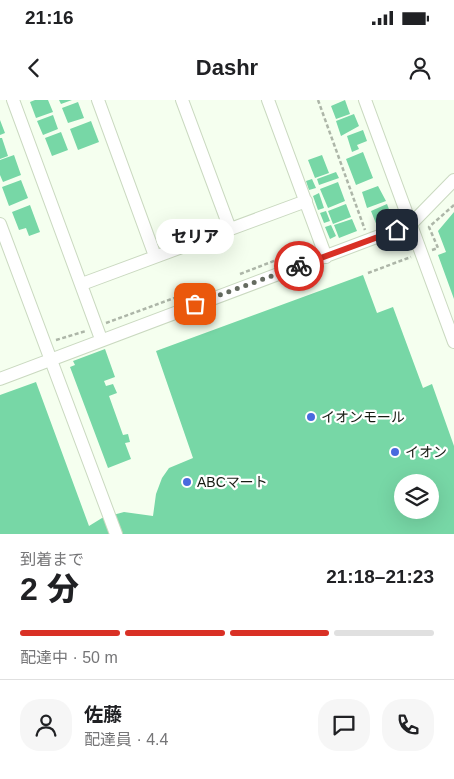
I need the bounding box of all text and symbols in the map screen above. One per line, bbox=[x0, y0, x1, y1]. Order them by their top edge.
text: 21:16 bbox=[25, 7, 74, 28]
icon: back bbox=[20, 54, 48, 82]
icon: person bbox=[406, 54, 434, 82]
text: Dashr bbox=[196, 55, 258, 80]
pin bbox=[376, 209, 418, 251]
icon: home bbox=[383, 216, 411, 244]
callout: セリア bbox=[156, 219, 234, 254]
text: セリア bbox=[171, 228, 219, 245]
courier bbox=[274, 241, 324, 291]
icon: bike bbox=[285, 252, 313, 280]
pin bbox=[174, 283, 216, 325]
icon: bag bbox=[181, 290, 209, 318]
place label: イオンモール bbox=[321, 409, 405, 425]
marker: イオンモール bbox=[305, 411, 317, 423]
place label: イオン bbox=[405, 444, 447, 460]
marker: イオン bbox=[389, 446, 401, 458]
place label: ABCマート bbox=[197, 474, 268, 490]
map controls bbox=[394, 474, 439, 519]
button: layers bbox=[394, 474, 439, 519]
marker: ABCマート bbox=[181, 476, 193, 488]
text: 到着まで bbox=[20, 551, 84, 568]
text: 21:18–21:23 bbox=[326, 566, 434, 587]
text: 2 分 bbox=[20, 571, 79, 607]
text: 配達中 · 50 m bbox=[20, 649, 118, 666]
button: person bbox=[20, 699, 72, 751]
button: chat bbox=[318, 699, 370, 751]
button: phone bbox=[382, 699, 434, 751]
text: 佐藤 bbox=[84, 704, 122, 725]
text: 配達員 · 4.4 bbox=[84, 731, 168, 748]

